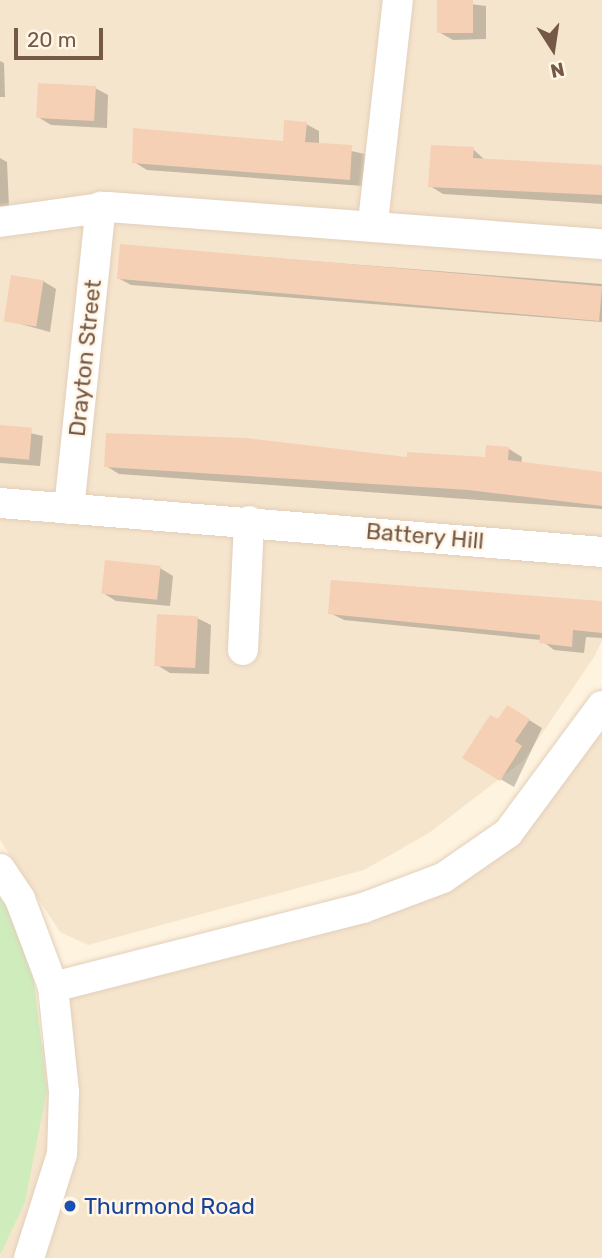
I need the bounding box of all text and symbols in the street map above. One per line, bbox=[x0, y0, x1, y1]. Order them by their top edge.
scale bar bbox=[18, 14, 107, 58]
north arrow bbox=[518, 14, 588, 84]
text: 20 m bbox=[27, 27, 76, 52]
text: N bbox=[548, 57, 567, 83]
street label: Drayton Street bbox=[63, 278, 107, 438]
street label: Battery Hill bbox=[364, 517, 486, 555]
place label: Thurmond Road bbox=[84, 1192, 255, 1220]
marker: Thurmond Road bbox=[62, 1198, 78, 1214]

